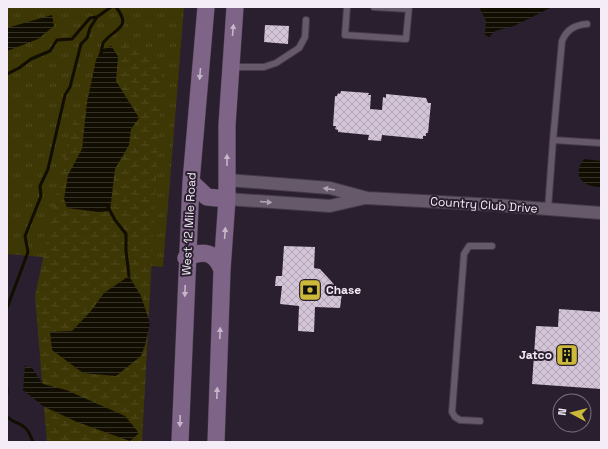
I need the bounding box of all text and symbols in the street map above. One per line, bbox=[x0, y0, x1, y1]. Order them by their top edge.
one-way arrow bbox=[230, 24, 237, 36]
one-way arrow bbox=[196, 68, 203, 80]
one-way arrow bbox=[224, 153, 230, 166]
street label: West 12 Mile Road bbox=[178, 172, 200, 276]
one-way arrow bbox=[323, 185, 335, 191]
street label: Country Club Drive bbox=[430, 193, 538, 217]
one-way arrow bbox=[260, 198, 272, 205]
one-way arrow bbox=[222, 226, 228, 239]
bank icon: Chase bbox=[297, 277, 323, 303]
place label: Chase bbox=[326, 282, 361, 298]
one-way arrow bbox=[182, 285, 188, 298]
one-way arrow bbox=[217, 326, 223, 339]
building icon: Jatco bbox=[554, 342, 580, 368]
place label: Jatco bbox=[519, 347, 552, 363]
one-way arrow bbox=[214, 387, 221, 399]
north arrow bbox=[552, 393, 592, 433]
text: N bbox=[555, 407, 569, 416]
one-way arrow bbox=[177, 415, 184, 427]

